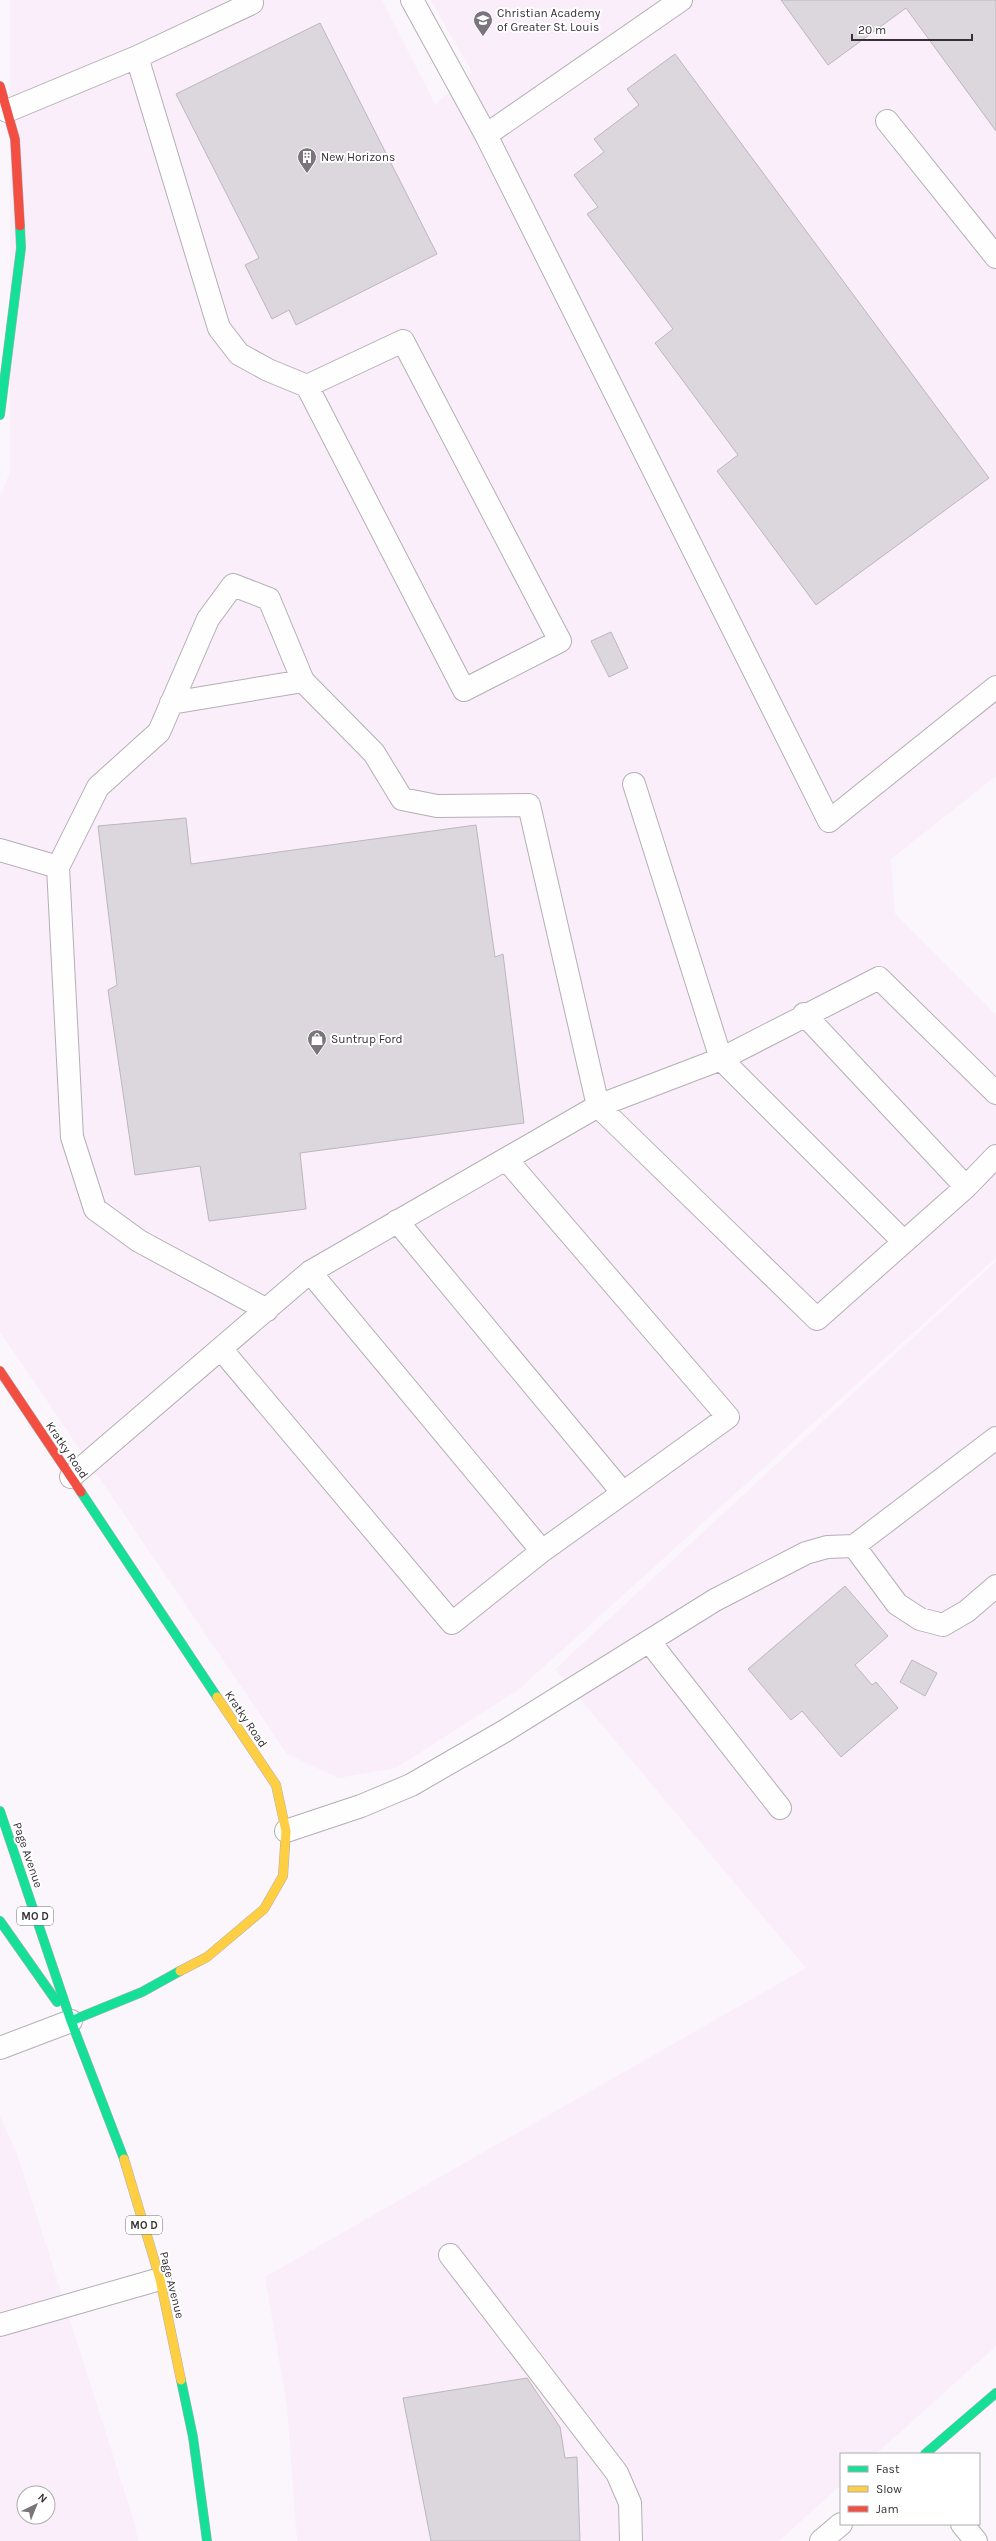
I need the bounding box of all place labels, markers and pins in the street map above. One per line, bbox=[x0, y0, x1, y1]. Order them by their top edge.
place label: Christian Academy of Greater St. Louis bbox=[497, 6, 601, 34]
school or university icon: Christian Academy of Greater St. Louis bbox=[472, 9, 494, 37]
building icon: New Horizons bbox=[296, 146, 318, 174]
place label: New Horizons bbox=[321, 150, 395, 164]
shop icon: Suntrup Ford bbox=[306, 1028, 328, 1056]
place label: Suntrup Ford bbox=[331, 1032, 403, 1046]

